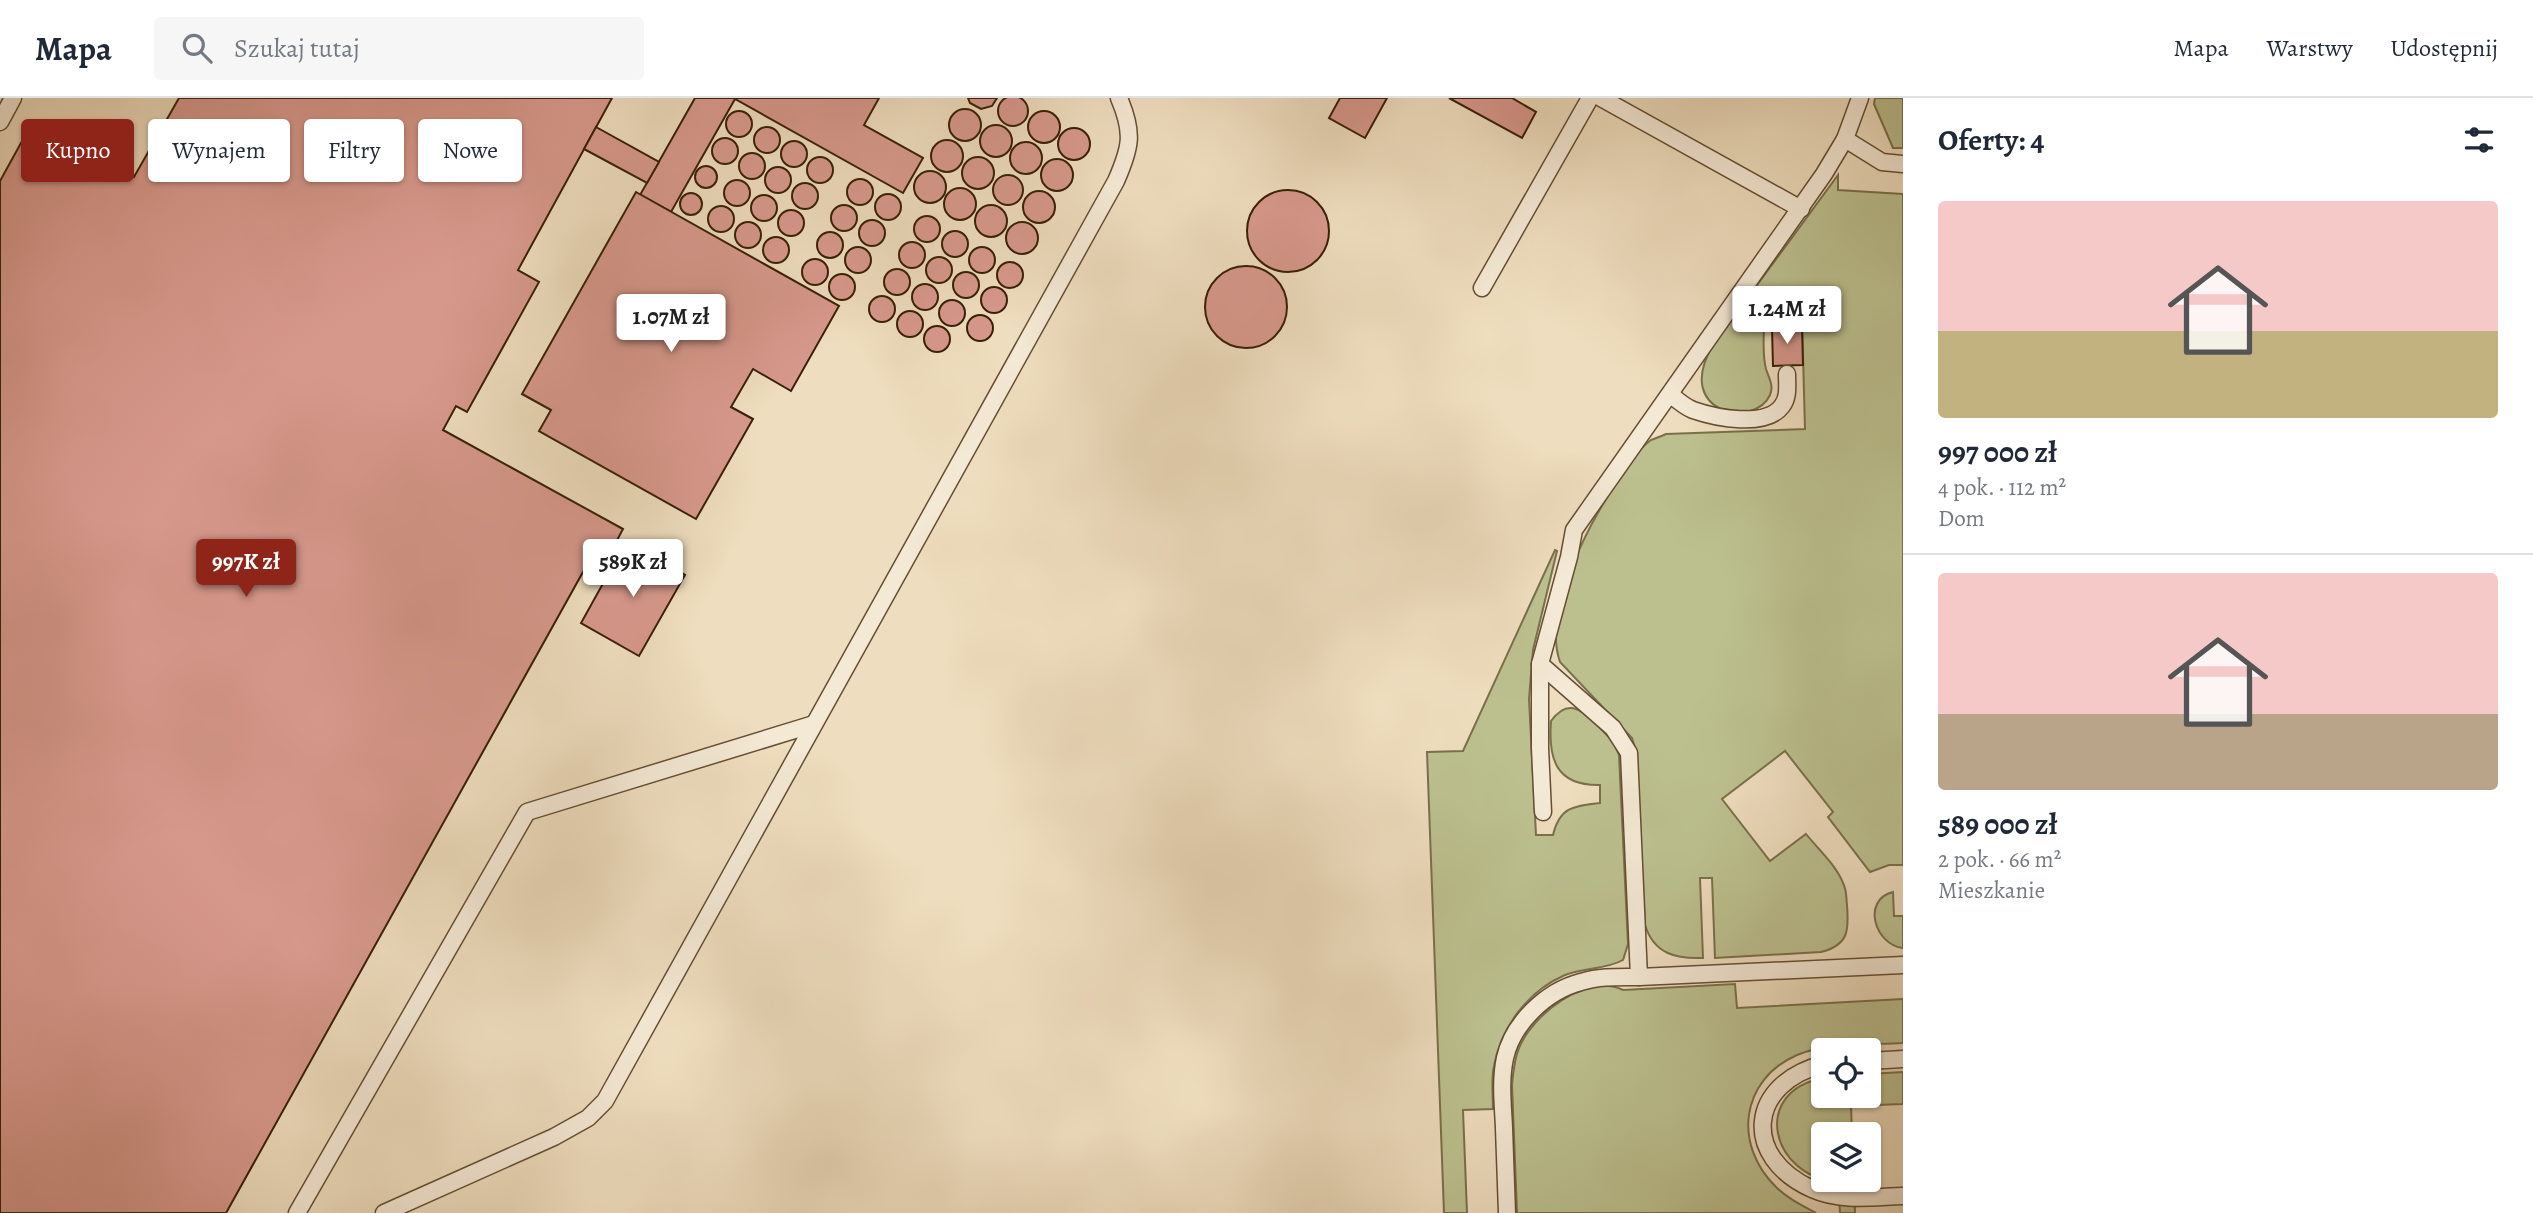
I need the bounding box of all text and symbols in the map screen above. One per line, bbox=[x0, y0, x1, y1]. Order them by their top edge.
search box bbox=[154, 17, 644, 80]
text: Mapa bbox=[35, 26, 112, 71]
icon: search bbox=[178, 29, 216, 67]
text: Szukaj tutaj bbox=[234, 31, 360, 66]
text: Mapa bbox=[2173, 32, 2229, 64]
text: Warstwy bbox=[2267, 32, 2353, 64]
text: Udostępnij bbox=[2391, 32, 2498, 64]
chip: Kupno bbox=[21, 119, 134, 182]
chip: Wynajem bbox=[148, 119, 290, 182]
chip: Filtry bbox=[304, 119, 404, 182]
chip: Nowe bbox=[418, 119, 522, 182]
text: Oferty: 4 bbox=[1938, 120, 2045, 160]
icon: filters bbox=[2460, 121, 2498, 159]
icon: home bbox=[2155, 247, 2281, 373]
pin: 1.24M zł bbox=[1715, 286, 1859, 346]
text: 1.24M zł bbox=[1748, 293, 1826, 324]
pin: 1.07M zł bbox=[599, 294, 743, 354]
text: 1.07M zł bbox=[633, 301, 709, 332]
text: 997 000 zł bbox=[1938, 432, 2057, 472]
text: 4 pok. · 112 m² bbox=[1938, 472, 2066, 503]
text: Dom bbox=[1938, 503, 1985, 534]
pin: 997K zł bbox=[181, 540, 311, 599]
pin: 589K zł bbox=[568, 540, 698, 599]
text: 997K zł bbox=[212, 546, 280, 577]
text: 589K zł bbox=[599, 546, 667, 577]
icon: home bbox=[2155, 619, 2281, 745]
text: 589 000 zł bbox=[1938, 804, 2058, 844]
text: 2 pok. · 66 m² bbox=[1938, 844, 2061, 875]
text: Mieszkanie bbox=[1938, 875, 2045, 906]
map controls bbox=[1811, 1038, 1881, 1192]
button: locate bbox=[1811, 1038, 1881, 1108]
button: layers bbox=[1811, 1122, 1881, 1192]

